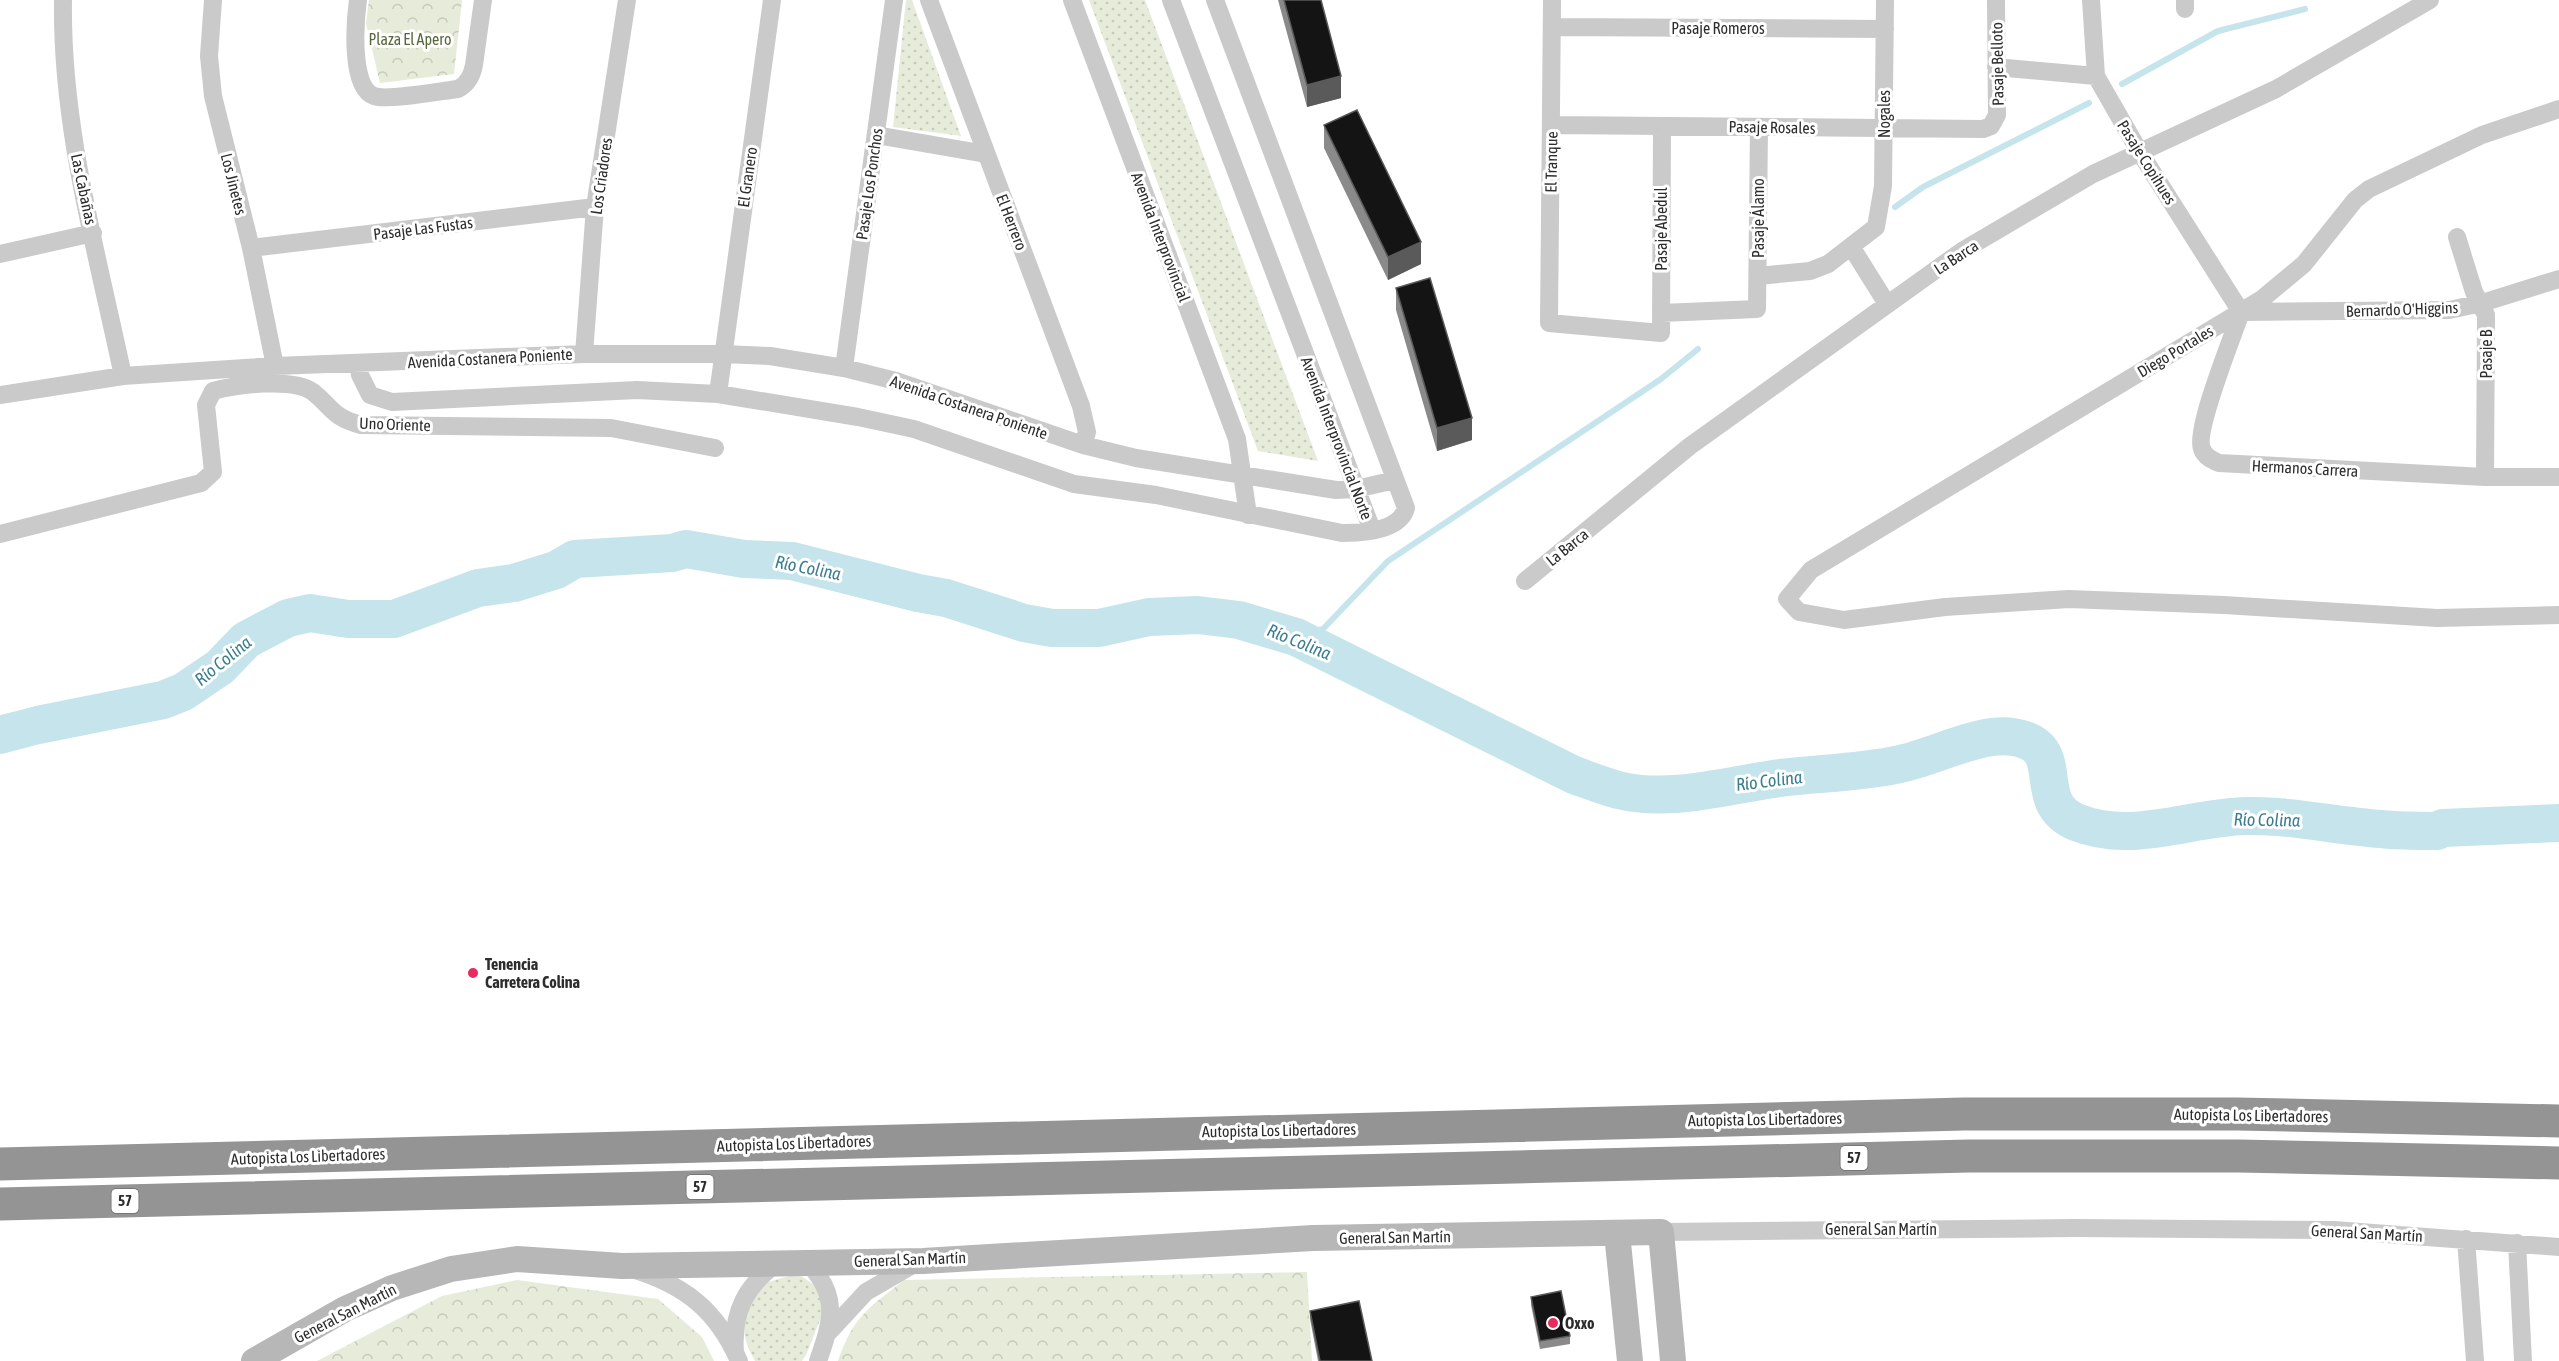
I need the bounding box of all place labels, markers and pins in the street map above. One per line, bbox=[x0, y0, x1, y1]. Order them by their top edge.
place label: Tenencia Carretera Colina bbox=[485, 955, 580, 991]
marker: Tenencia Carretera Colina bbox=[466, 966, 480, 980]
place label: Oxxo bbox=[1565, 1314, 1595, 1332]
marker: Oxxo bbox=[1546, 1316, 1560, 1330]

